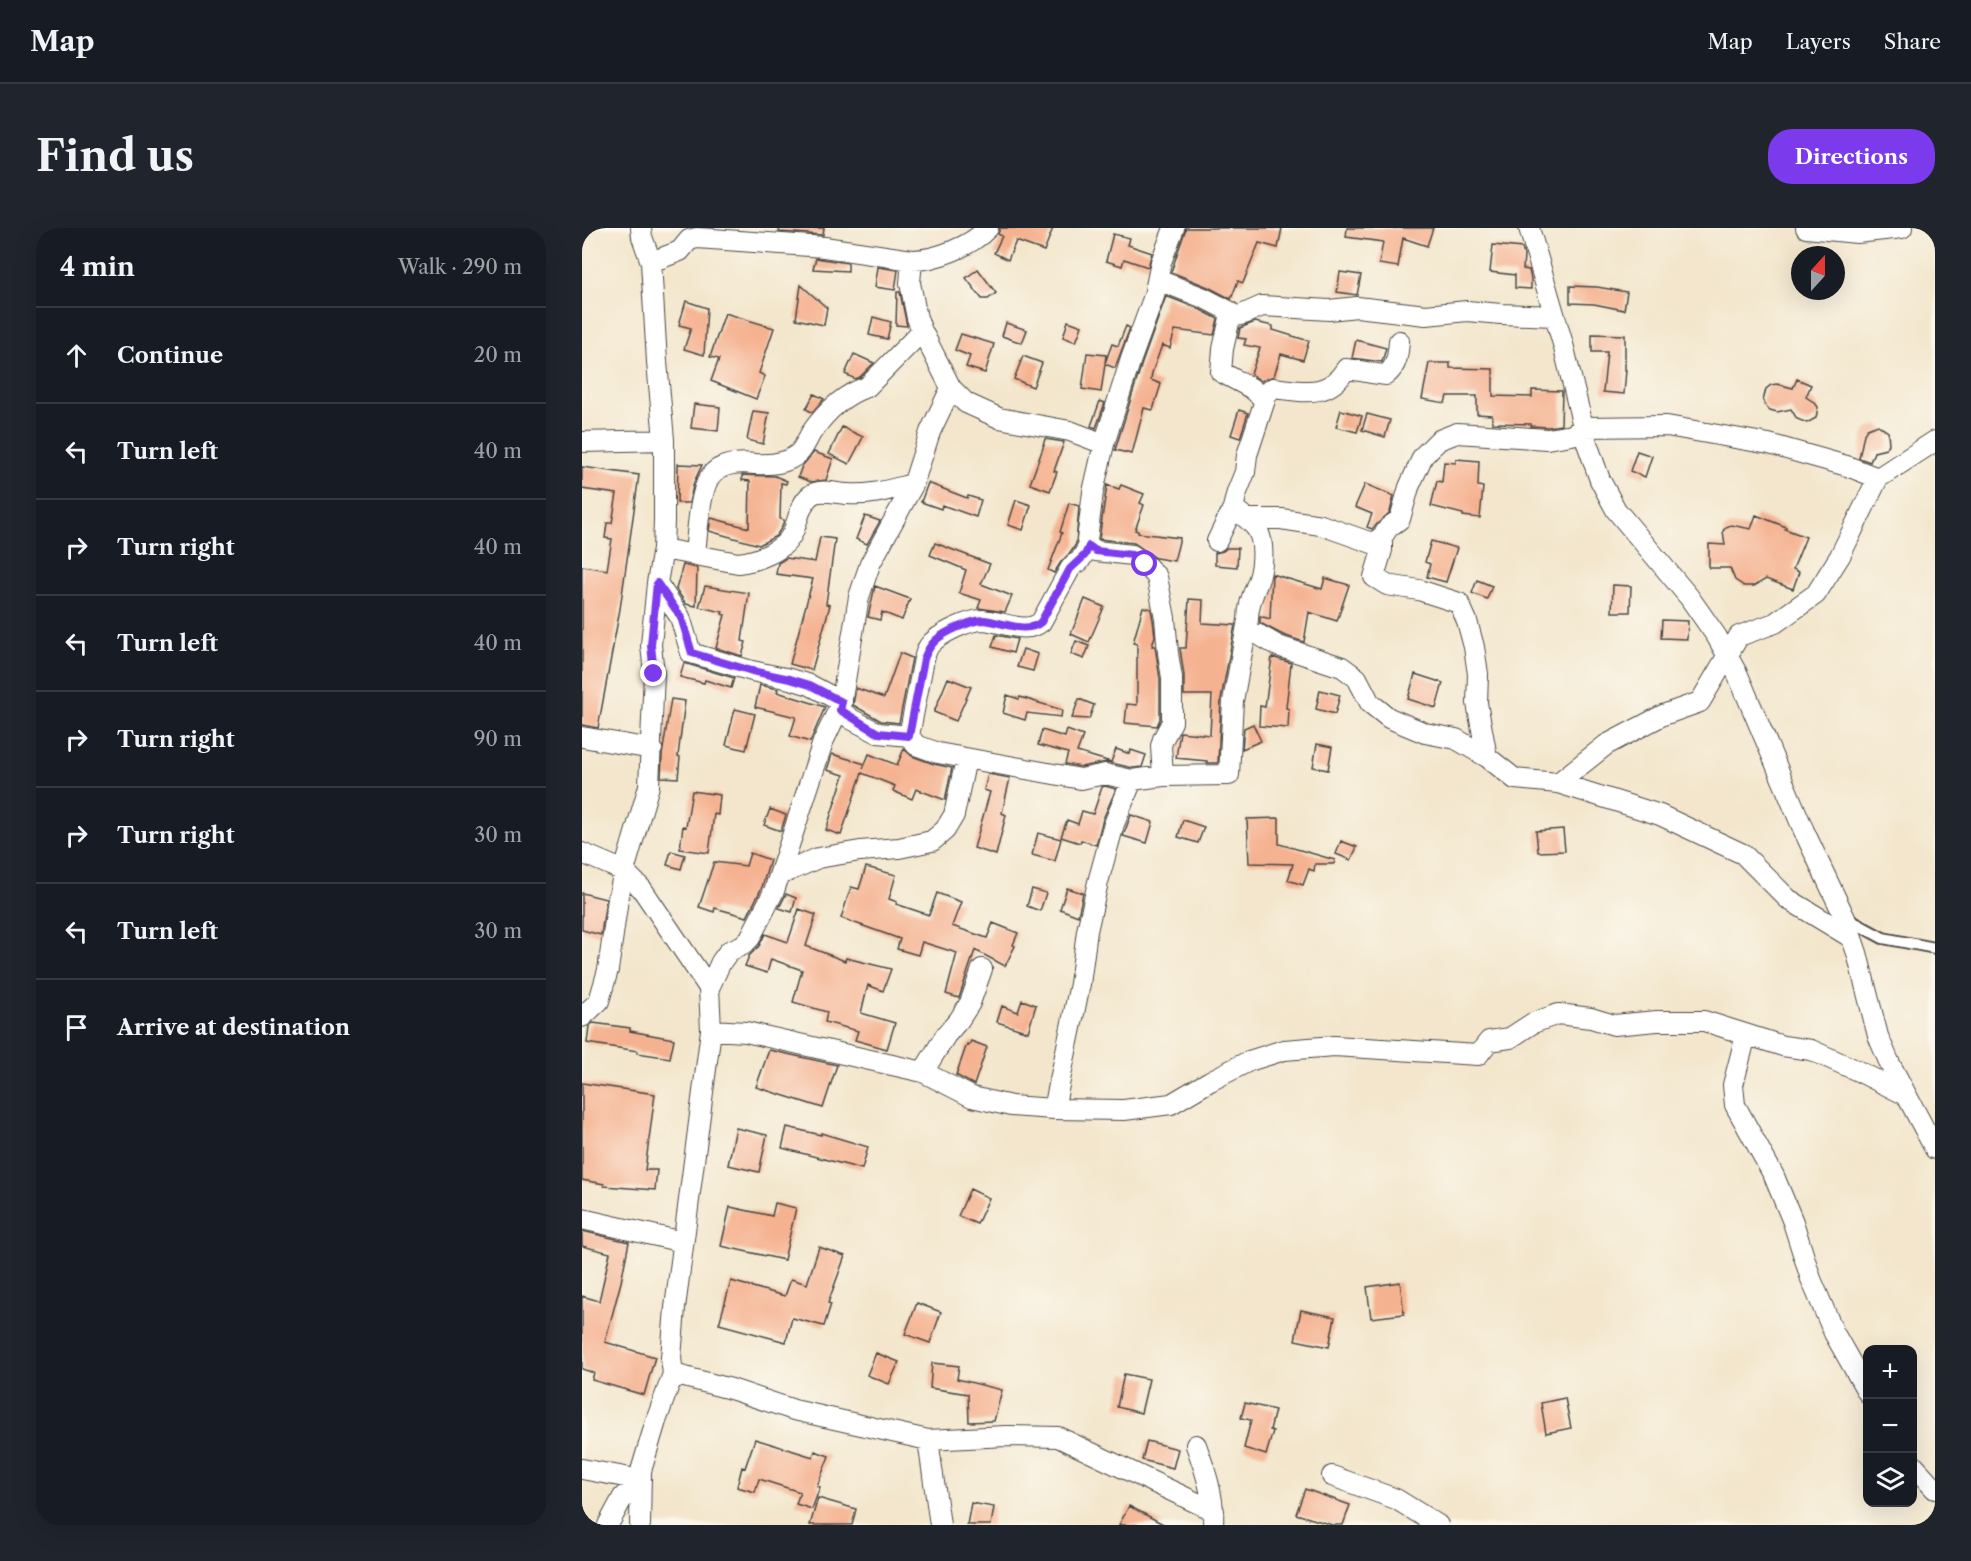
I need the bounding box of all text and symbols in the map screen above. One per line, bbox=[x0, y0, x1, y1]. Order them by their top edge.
text: Map bbox=[30, 24, 94, 58]
text: Map bbox=[1708, 29, 1753, 54]
text: Layers bbox=[1786, 29, 1851, 54]
text: Share bbox=[1884, 29, 1941, 54]
button: Directions bbox=[1768, 129, 1935, 184]
text: Find us bbox=[36, 130, 194, 182]
north arrow bbox=[1791, 246, 1845, 300]
text: 4 min bbox=[60, 251, 135, 283]
text: Walk · 290 m bbox=[398, 255, 522, 279]
icon: ahead bbox=[60, 339, 93, 372]
text: Continue bbox=[117, 342, 223, 369]
text: 20 m bbox=[474, 343, 522, 367]
icon: left bbox=[60, 435, 93, 468]
text: Turn left bbox=[117, 438, 218, 465]
text: 40 m bbox=[474, 439, 522, 463]
icon: right bbox=[60, 531, 93, 564]
text: Turn right bbox=[117, 534, 235, 561]
text: 40 m bbox=[474, 535, 522, 559]
route start bbox=[1131, 550, 1157, 576]
icon: left bbox=[60, 627, 93, 660]
text: Turn left bbox=[117, 630, 218, 657]
text: 40 m bbox=[474, 631, 522, 655]
route end bbox=[640, 660, 666, 686]
icon: right bbox=[60, 723, 93, 756]
text: Turn right bbox=[117, 726, 235, 753]
text: 90 m bbox=[474, 727, 522, 751]
icon: right bbox=[60, 819, 93, 852]
text: Turn right bbox=[117, 822, 235, 849]
text: 30 m bbox=[474, 823, 522, 847]
icon: left bbox=[60, 915, 93, 948]
text: Turn left bbox=[117, 918, 218, 945]
text: 30 m bbox=[474, 919, 522, 943]
icon: arrive bbox=[60, 1011, 93, 1044]
text: Arrive at destination bbox=[117, 1014, 350, 1041]
map controls bbox=[1863, 1345, 1917, 1507]
button: + bbox=[1863, 1345, 1917, 1399]
button: − bbox=[1863, 1399, 1917, 1453]
button: layers bbox=[1863, 1453, 1917, 1507]

